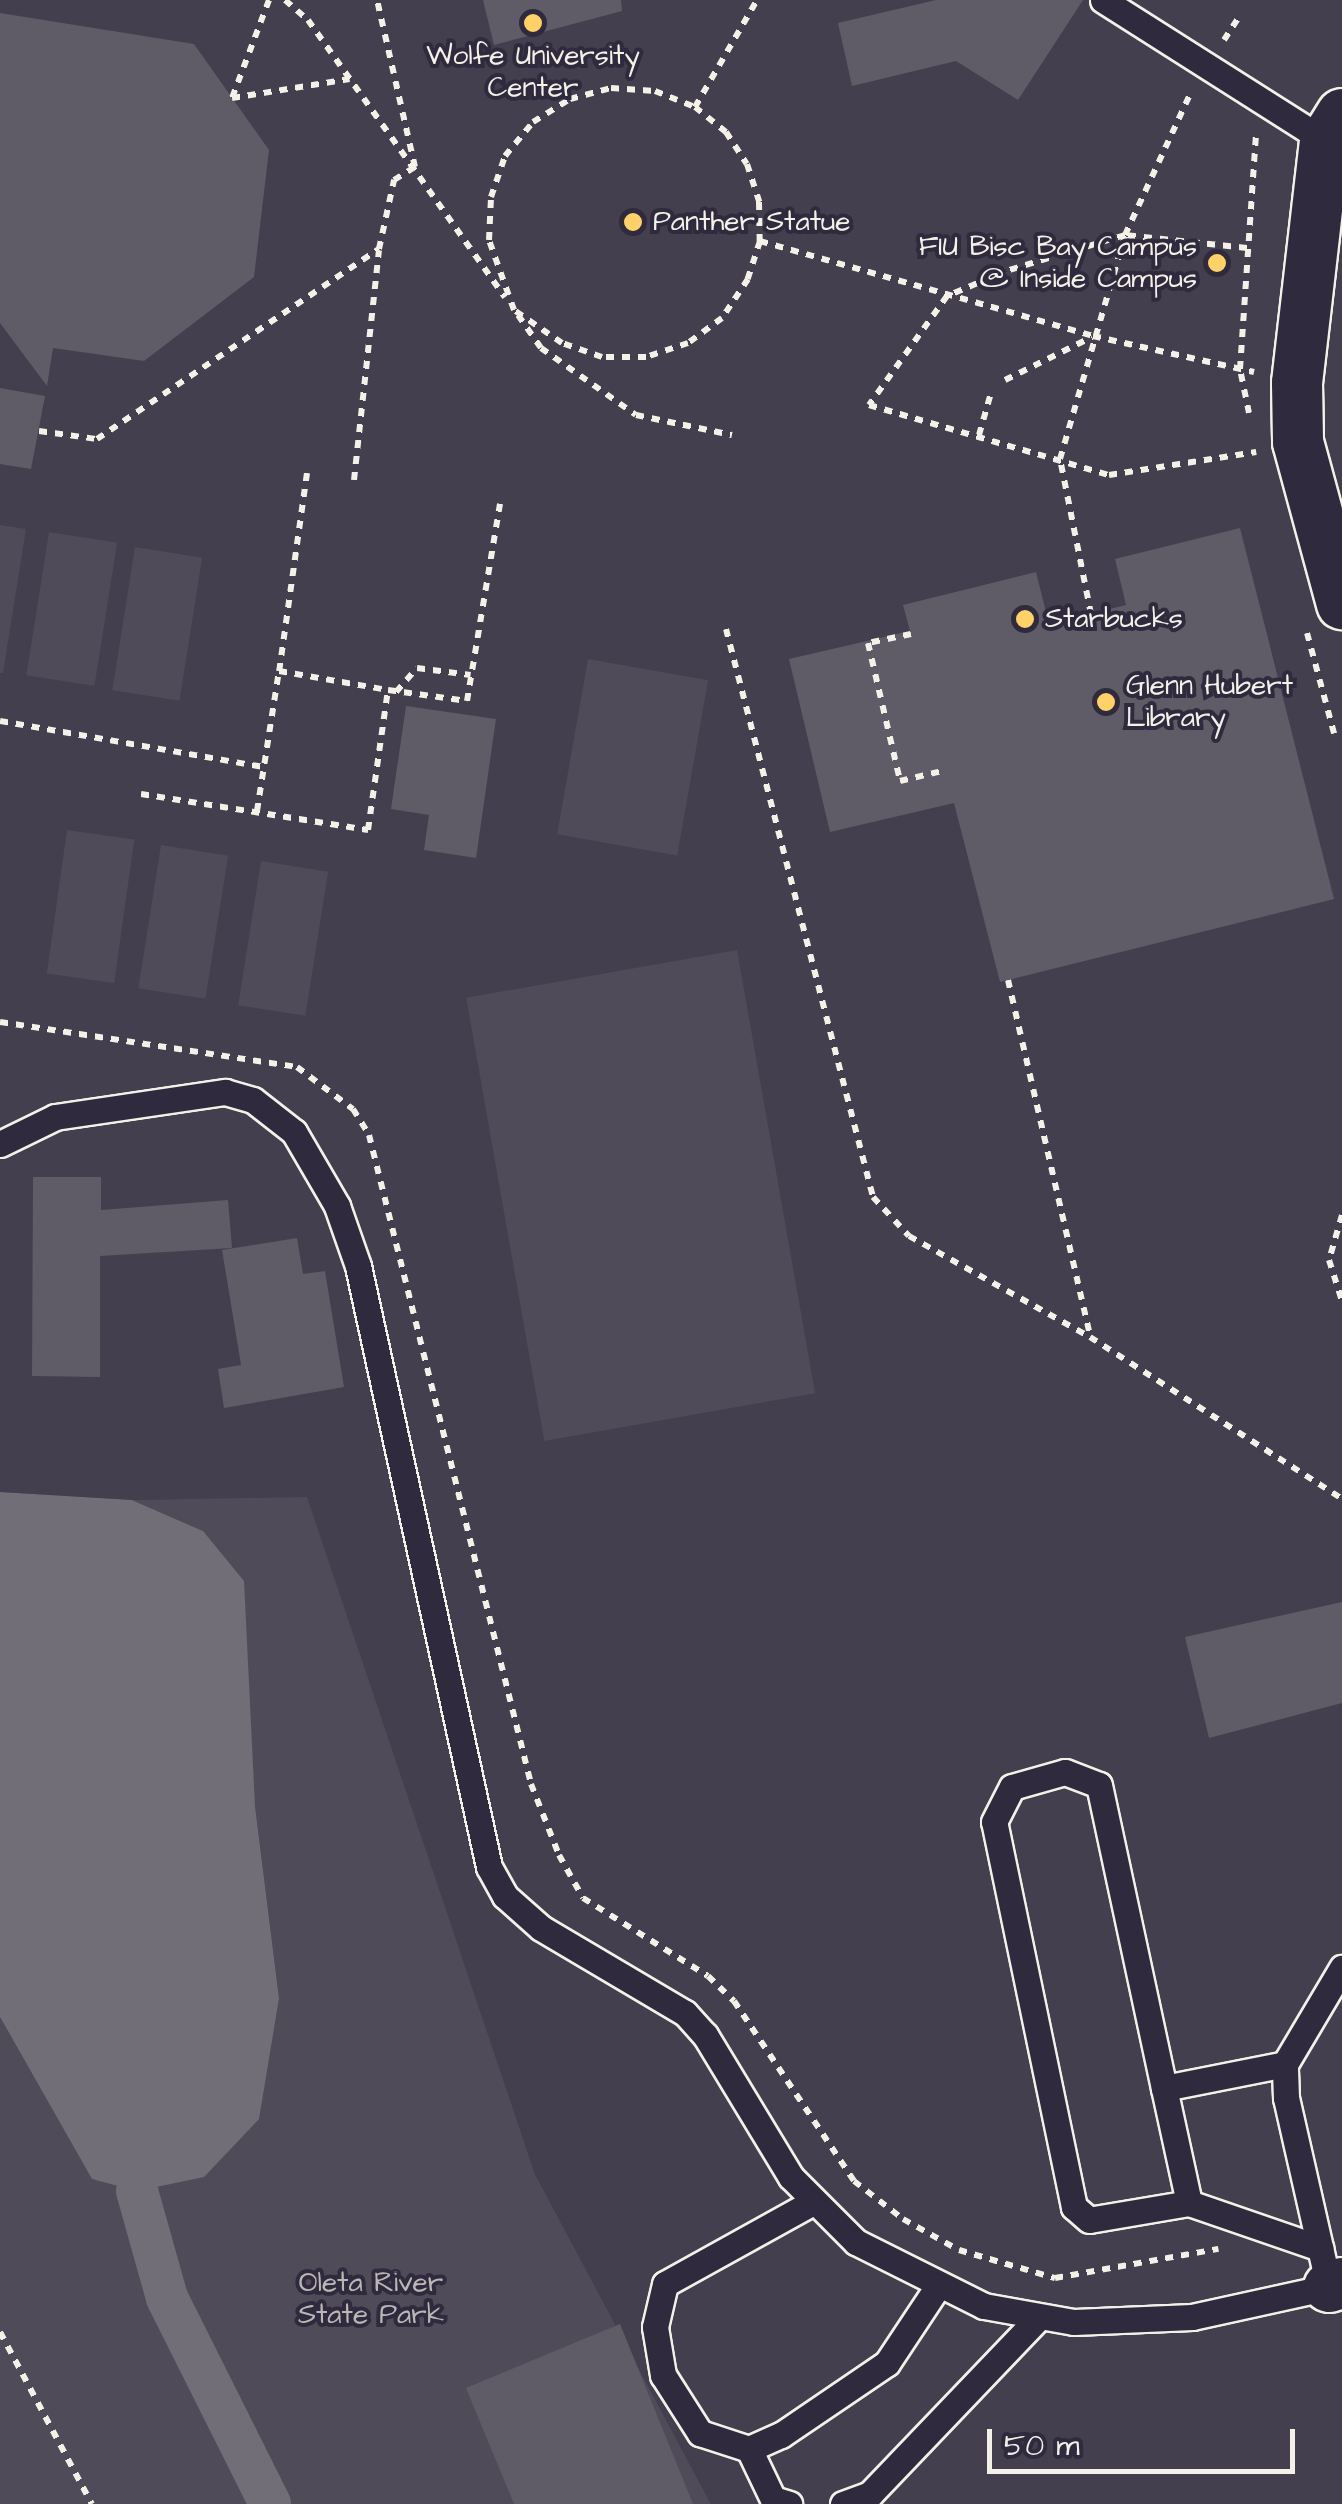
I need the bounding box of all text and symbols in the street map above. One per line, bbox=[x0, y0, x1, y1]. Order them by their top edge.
marker: Wolfe University Center bbox=[522, 12, 544, 34]
place label: Wolfe University Center bbox=[426, 39, 640, 105]
place label: Panther Statue bbox=[653, 205, 850, 239]
marker: Panther Statue bbox=[622, 211, 644, 233]
place label: FIU Bisc Bay Campus @ Inside Campus bbox=[919, 230, 1197, 296]
marker: FIU Bisc Bay Campus @ Inside Campus bbox=[1206, 252, 1228, 274]
place label: Starbucks bbox=[1045, 602, 1183, 636]
marker: Starbucks bbox=[1014, 608, 1036, 630]
place label: Glenn Hubert Library bbox=[1126, 669, 1293, 735]
marker: Glenn Hubert Library bbox=[1095, 691, 1117, 713]
park label: Oleta River State Park bbox=[298, 2266, 444, 2332]
scale bar bbox=[992, 2409, 1300, 2471]
text: 50 m bbox=[1004, 2425, 1080, 2467]

